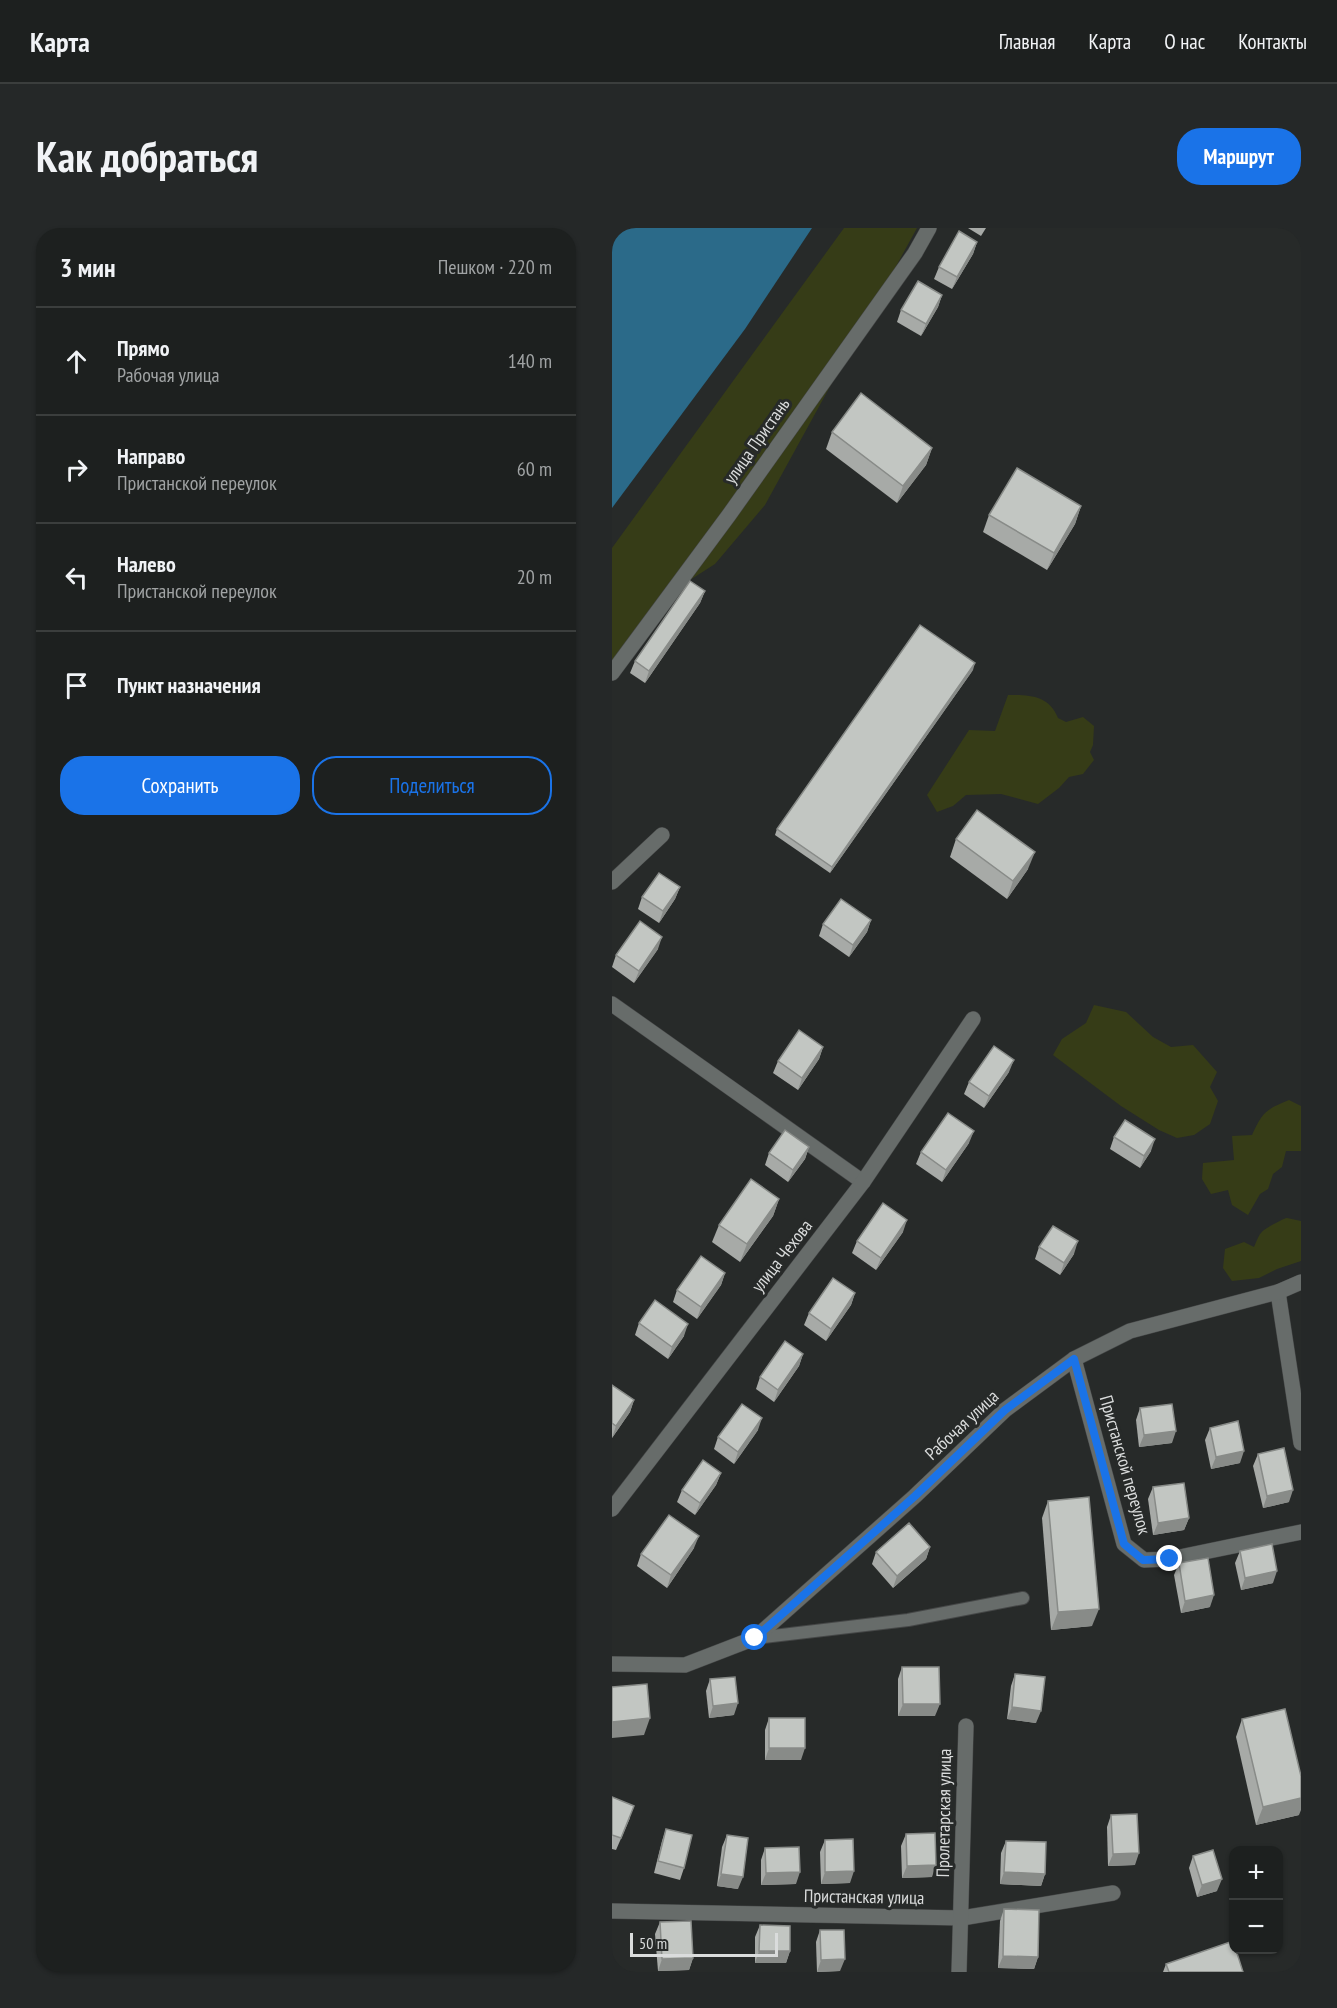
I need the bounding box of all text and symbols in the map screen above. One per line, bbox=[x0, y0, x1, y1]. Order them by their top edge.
text: Карта bbox=[30, 23, 90, 60]
text: Главная bbox=[999, 28, 1055, 55]
text: Карта bbox=[1088, 28, 1131, 55]
text: О нас bbox=[1164, 28, 1205, 55]
text: Контакты bbox=[1238, 28, 1307, 55]
button: Маршрут bbox=[1177, 128, 1301, 185]
text: Как добраться bbox=[36, 129, 258, 184]
text: 3 мин bbox=[60, 251, 115, 284]
text: Пешком · 220 m bbox=[438, 254, 552, 280]
text: Прямо bbox=[117, 334, 170, 362]
icon: ahead bbox=[60, 345, 93, 378]
text: 140 m bbox=[508, 348, 552, 374]
text: Рабочая улица bbox=[117, 362, 220, 388]
street label: улица Пристань bbox=[719, 393, 795, 488]
text: Направо bbox=[117, 442, 185, 470]
icon: right bbox=[60, 453, 93, 486]
text: 60 m bbox=[517, 456, 552, 482]
text: Пристанской переулок bbox=[117, 470, 277, 496]
text: Налево bbox=[117, 550, 176, 578]
icon: left bbox=[60, 561, 93, 594]
text: 20 m bbox=[517, 564, 552, 590]
text: Пристанской переулок bbox=[117, 578, 277, 604]
icon: arrive bbox=[60, 669, 93, 702]
text: Пункт назначения bbox=[117, 671, 261, 699]
button: Сохранить bbox=[60, 756, 300, 815]
button: Поделиться bbox=[312, 756, 552, 815]
street label: улица Чехова bbox=[746, 1215, 817, 1297]
street label: Рабочая улица bbox=[920, 1385, 1003, 1465]
street label: Пристанской переулок bbox=[1095, 1393, 1156, 1537]
route end bbox=[1156, 1545, 1182, 1571]
route start bbox=[741, 1624, 767, 1650]
street label: Пролетарская улица bbox=[931, 1748, 956, 1878]
map controls bbox=[1229, 1846, 1283, 1954]
button: + bbox=[1229, 1846, 1283, 1900]
street label: Пристанская улица bbox=[804, 1884, 924, 1909]
button: − bbox=[1229, 1900, 1283, 1954]
scale bar bbox=[630, 1930, 778, 1958]
text: 50 m bbox=[639, 1933, 667, 1953]

